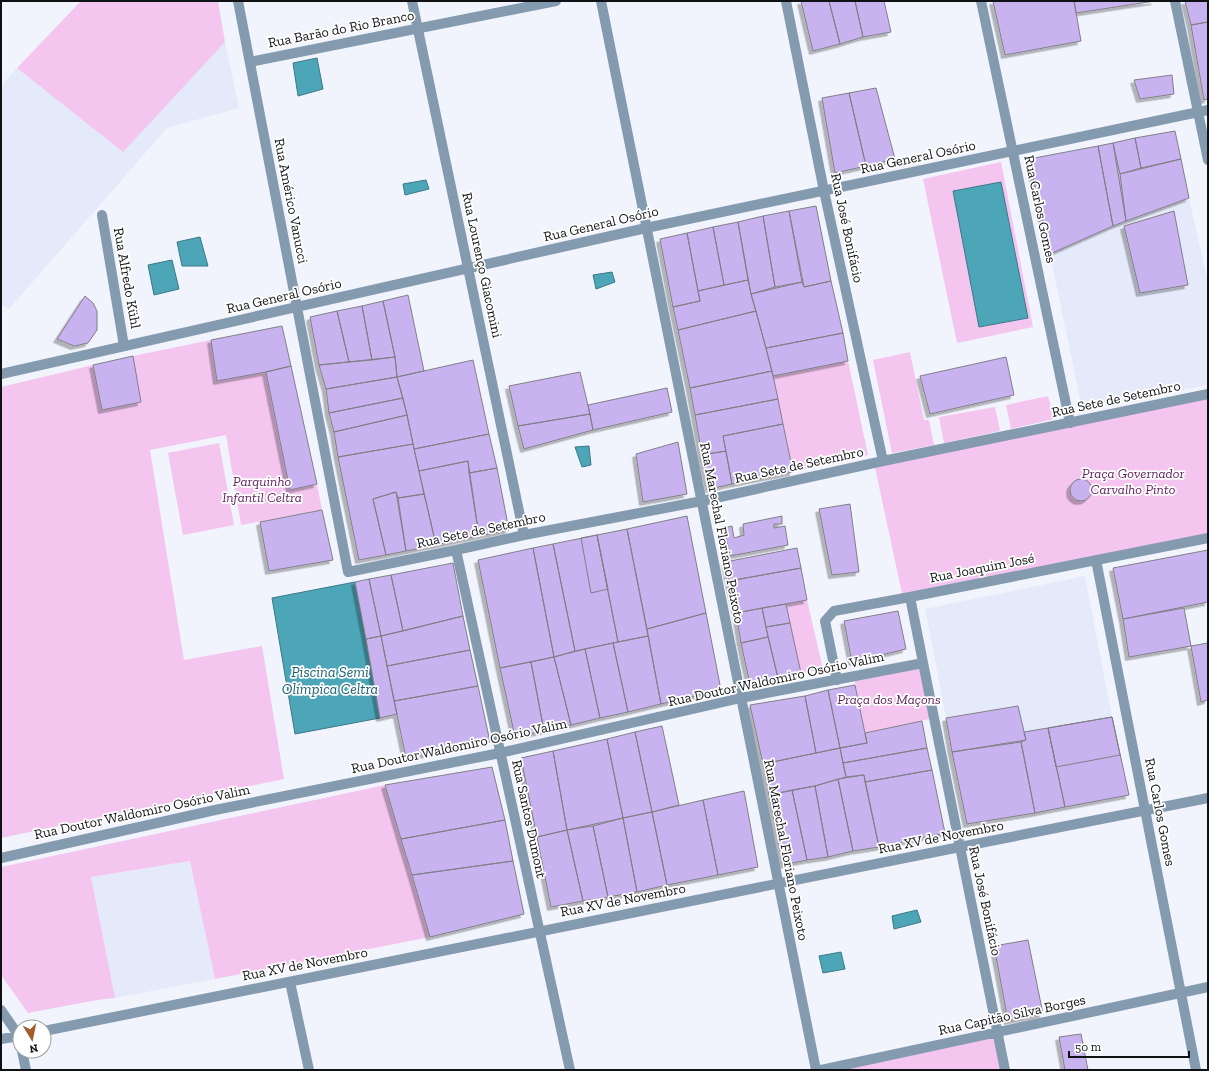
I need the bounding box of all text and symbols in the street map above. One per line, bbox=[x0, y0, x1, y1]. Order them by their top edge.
street label: Rua Barão do Rio Branco bbox=[267, 6, 415, 52]
street label: Rua General Osório bbox=[859, 136, 977, 178]
street label: Rua Américo Vanucci bbox=[270, 137, 312, 265]
street label: Rua Carlos Gomes bbox=[1020, 153, 1060, 265]
street label: Rua José Bonifácio bbox=[827, 172, 867, 284]
street label: Rua Lourenço Giacomini bbox=[458, 191, 506, 339]
street label: Rua General Osório bbox=[542, 203, 660, 245]
street label: Rua Alfredo Kühl bbox=[110, 226, 144, 330]
street label: Rua General Osório bbox=[225, 275, 343, 317]
street label: Rua Sete de Setembro bbox=[1050, 377, 1182, 421]
street label: Rua Marechal Floriano Peixoto bbox=[696, 441, 748, 625]
street label: Rua Sete de Setembro bbox=[733, 443, 865, 487]
park label: Praça Governador Carvalho Pinto bbox=[1082, 465, 1184, 498]
park label: Parquinho Infantil Celtra bbox=[222, 473, 302, 506]
street label: Rua Sete de Setembro bbox=[415, 508, 547, 552]
street label: Rua Joaquim José bbox=[928, 549, 1036, 586]
street label: Rua Doutor Waldomiro Osório Valim bbox=[667, 648, 885, 710]
water label: Piscina Semi Olímpica Celtra bbox=[282, 663, 378, 698]
park label: Praça dos Maçons bbox=[837, 691, 941, 708]
street label: Rua Doutor Waldomiro Osório Valim bbox=[350, 715, 568, 777]
street label: Rua Carlos Gomes bbox=[1141, 756, 1179, 868]
street label: Rua Santos Dumont bbox=[508, 758, 550, 881]
street label: Rua Marechal Floriano Peixoto bbox=[760, 758, 812, 942]
street label: Rua Doutor Waldomiro Osório Valim bbox=[33, 781, 251, 843]
street label: Rua XV de Novembro bbox=[877, 817, 1005, 857]
street label: Rua José Bonifácio bbox=[965, 845, 1005, 957]
street label: Rua XV de Novembro bbox=[559, 880, 687, 920]
street label: Rua XV de Novembro bbox=[241, 944, 369, 984]
street label: Rua Capitão Silva Borges bbox=[937, 991, 1087, 1039]
north arrow bbox=[12, 1019, 52, 1059]
scale bar bbox=[1069, 1033, 1189, 1059]
text: 50 m bbox=[1075, 1040, 1102, 1054]
text: N bbox=[28, 1041, 39, 1056]

